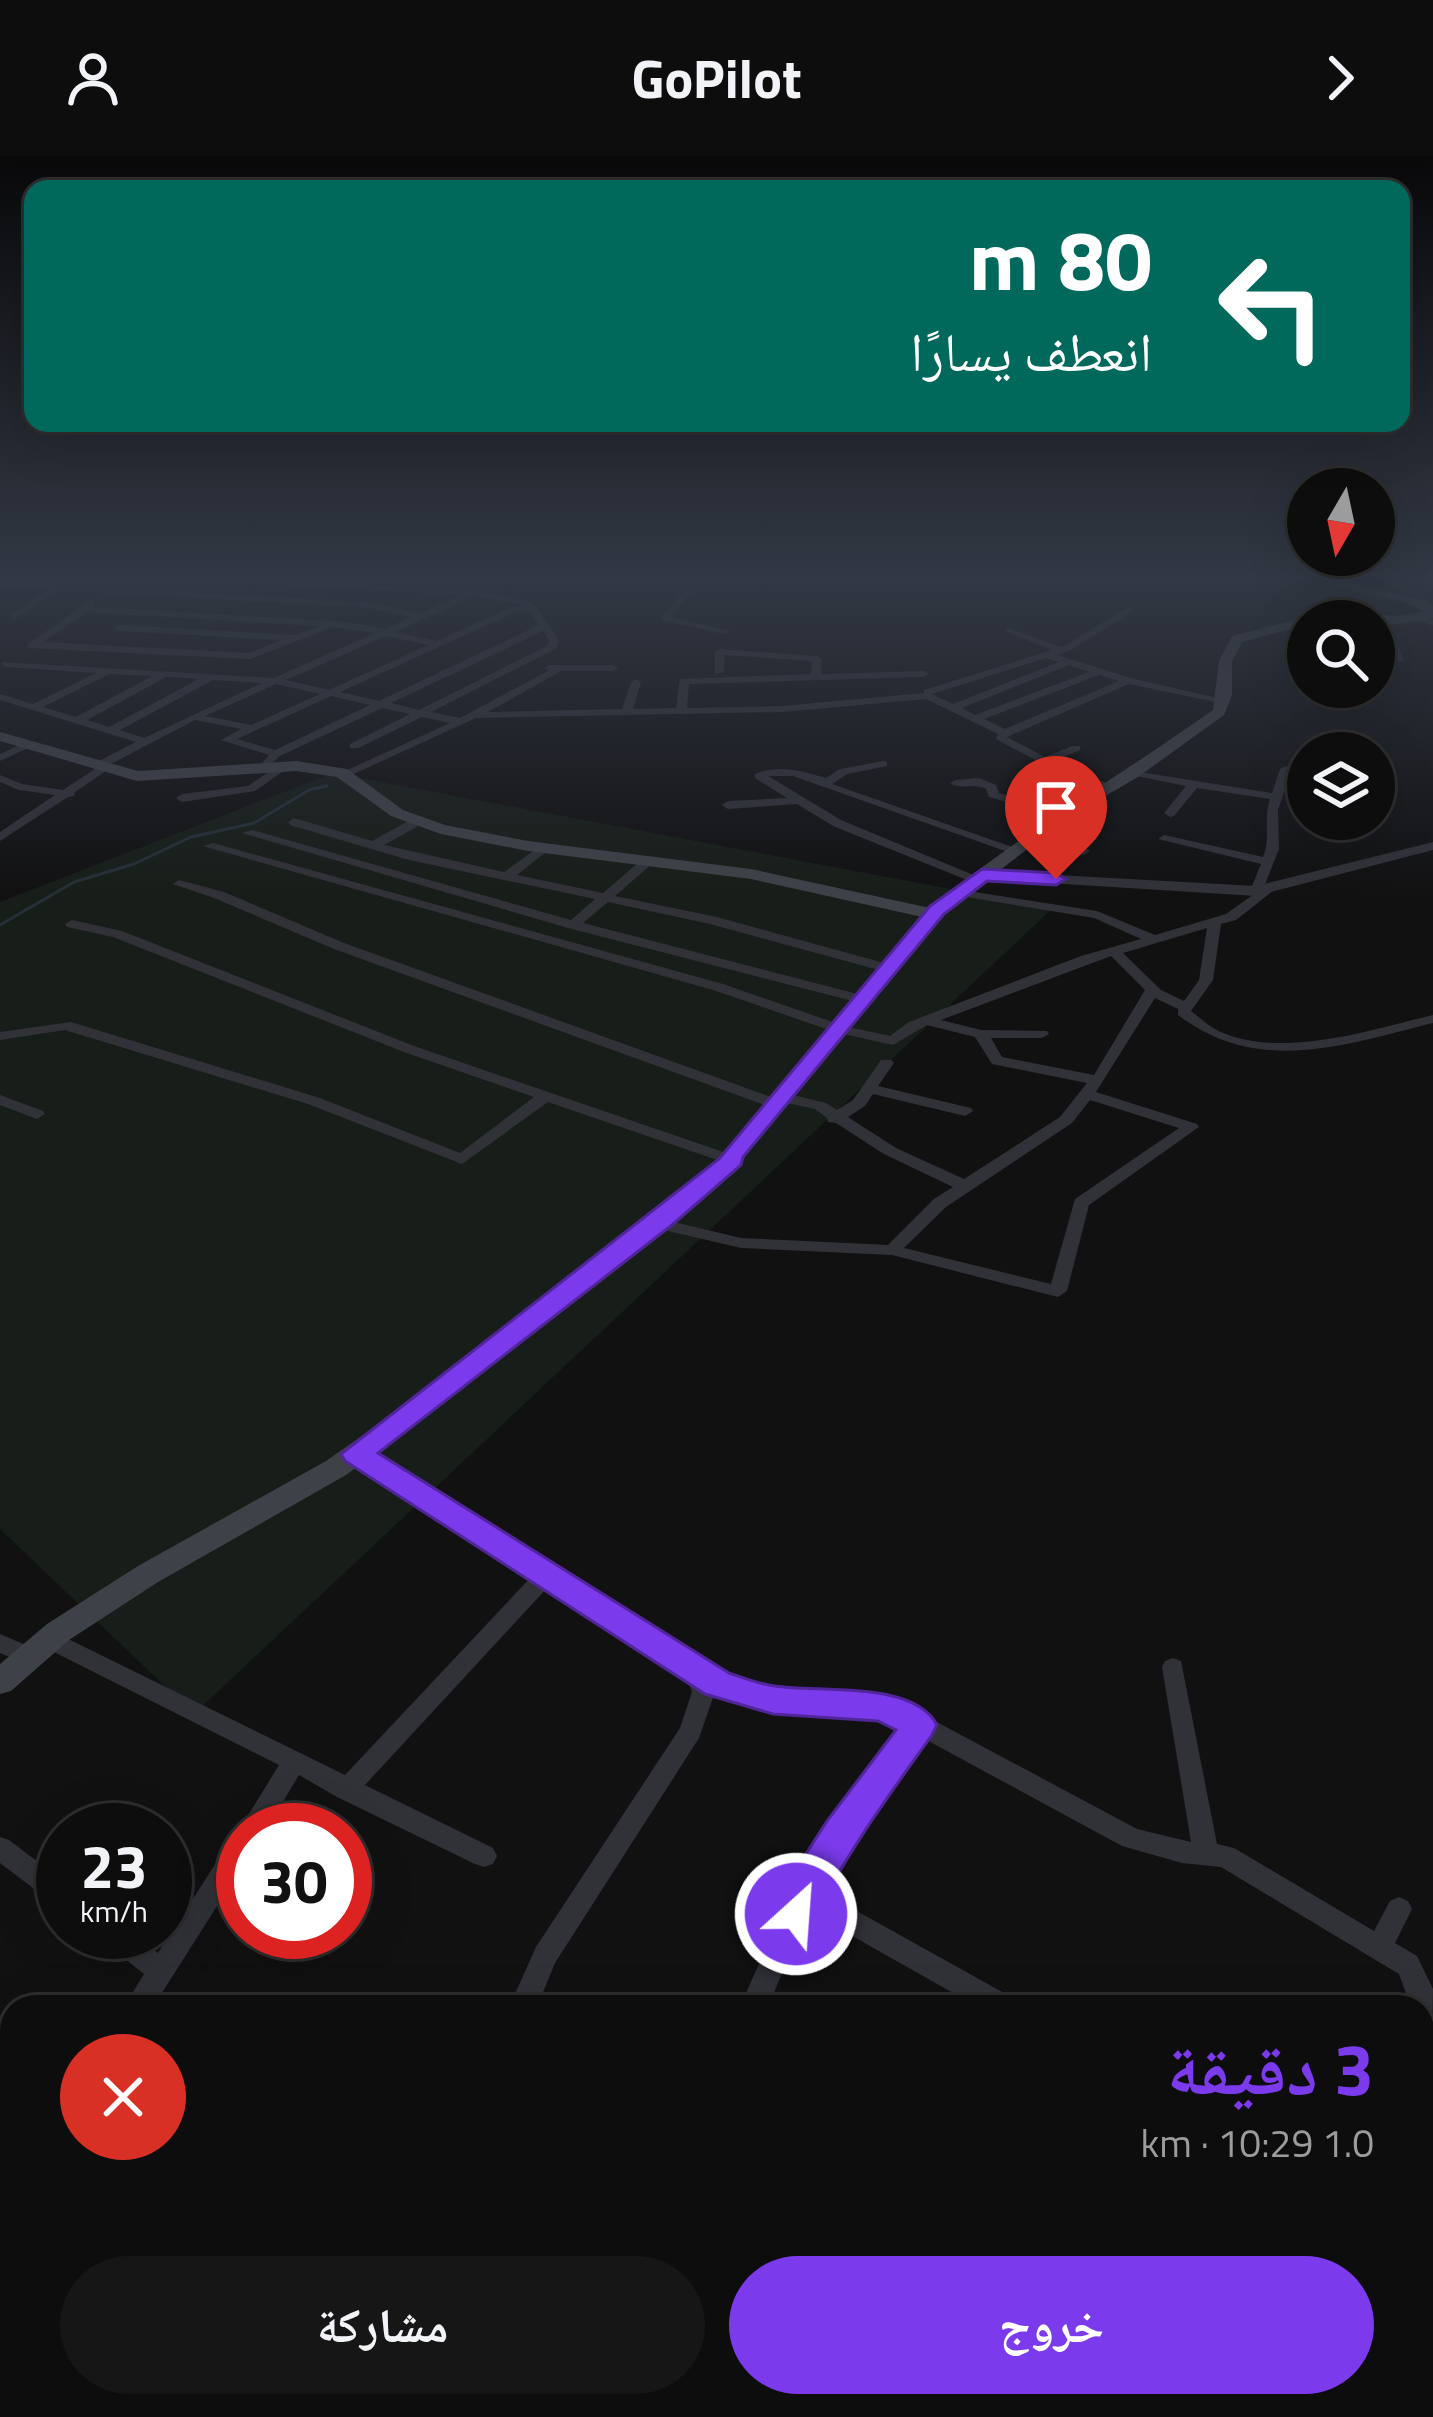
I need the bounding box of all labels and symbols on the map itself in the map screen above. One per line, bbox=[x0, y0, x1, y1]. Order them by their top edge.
north arrow bbox=[1287, 468, 1395, 576]
pin bbox=[1005, 756, 1107, 879]
speed limit sign: 30 bbox=[216, 1803, 372, 1959]
position arrow bbox=[733, 1851, 859, 1977]

